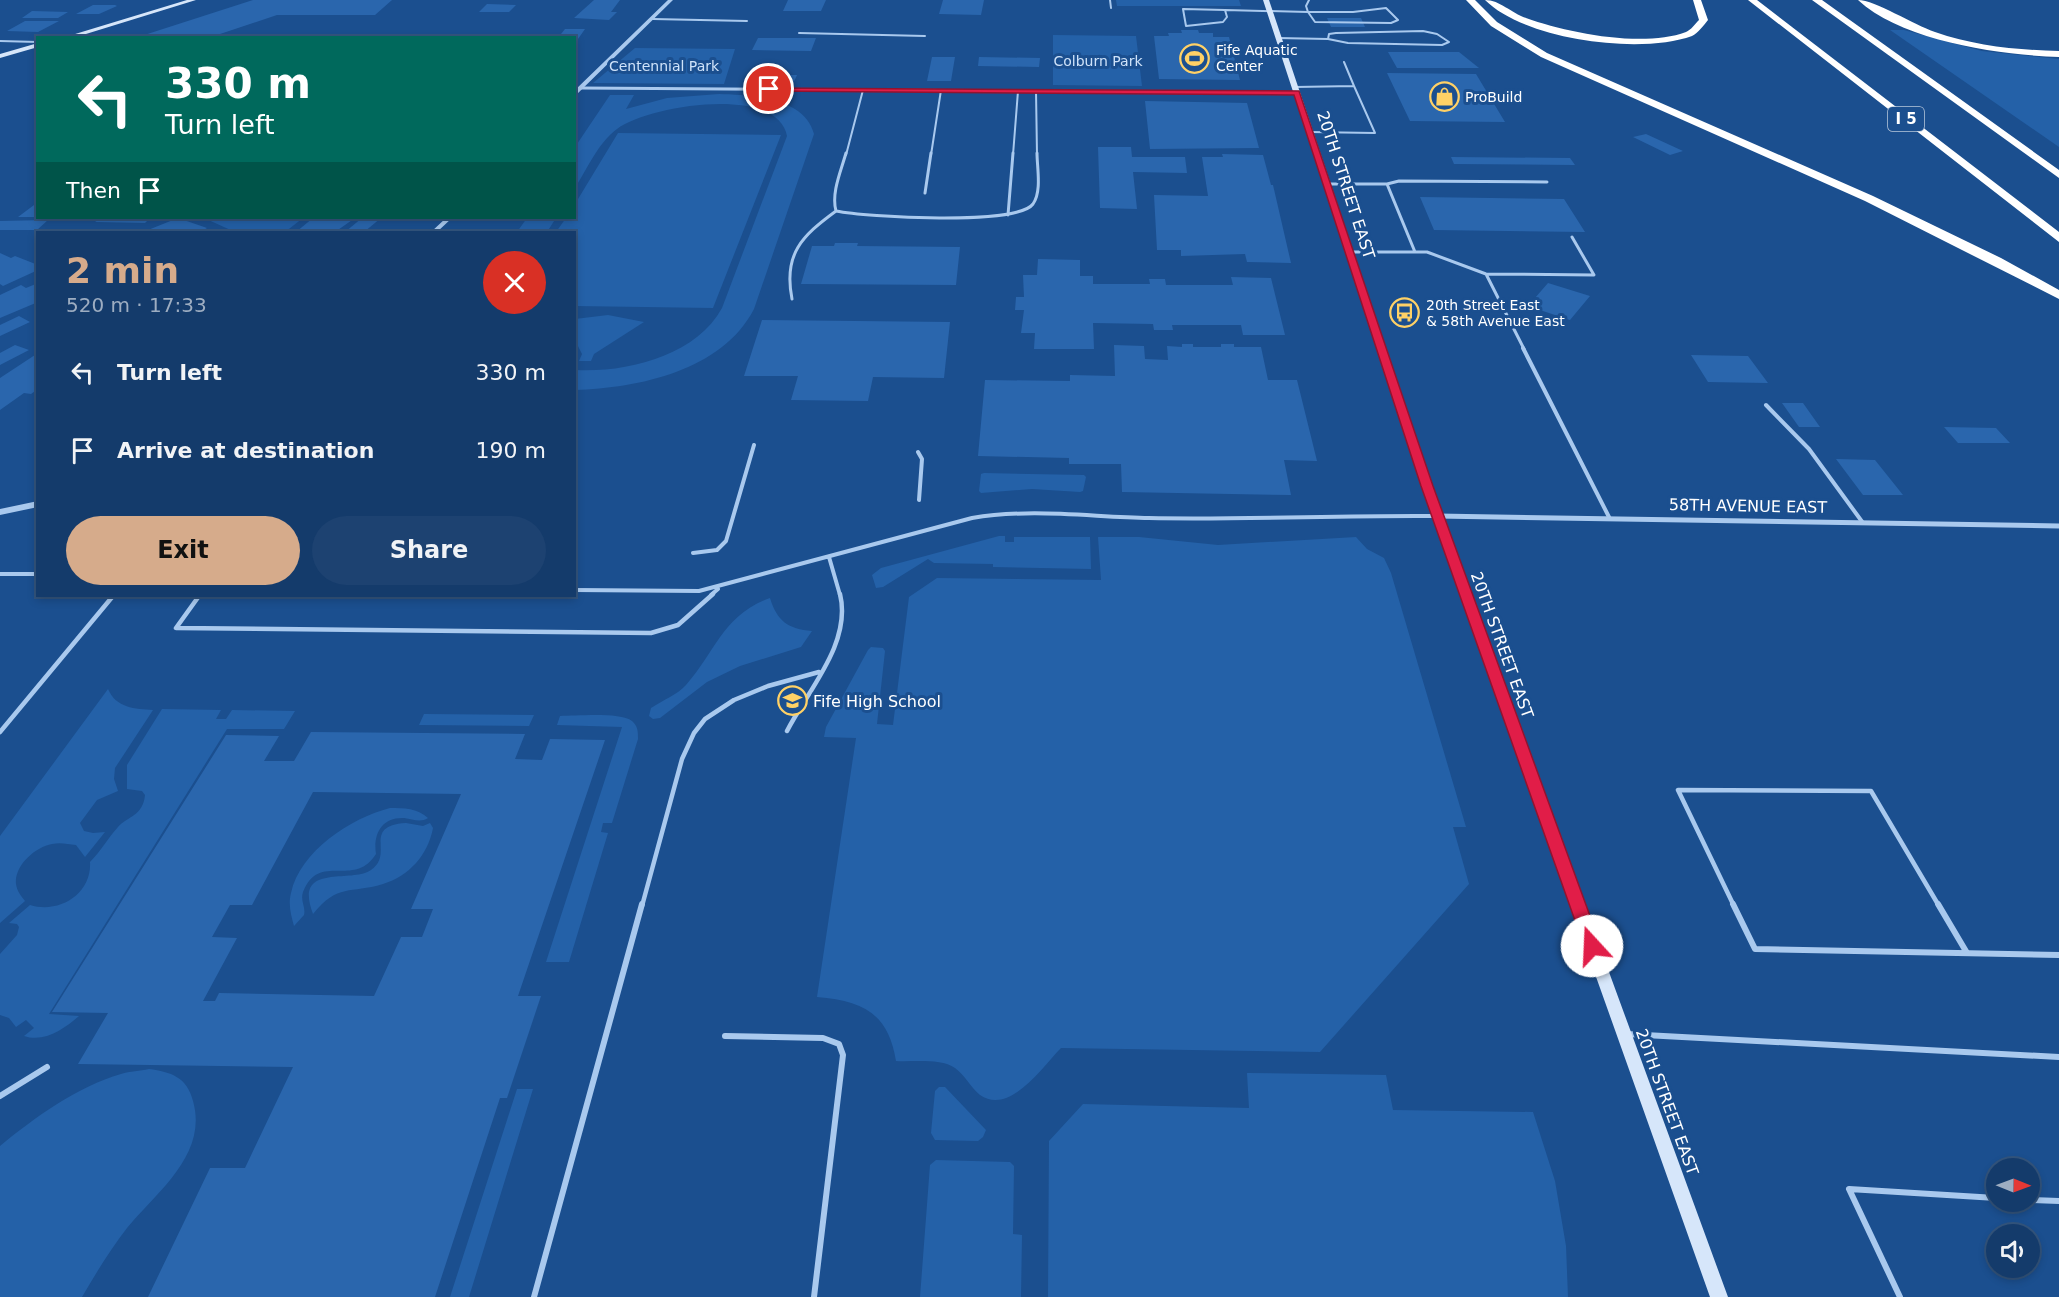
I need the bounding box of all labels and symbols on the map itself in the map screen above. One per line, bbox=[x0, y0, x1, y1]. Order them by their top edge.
sports icon: Fife Aquatic Center bbox=[1179, 42, 1211, 74]
place label: Fife Aquatic Center bbox=[1216, 42, 1298, 74]
park label: Colburn Park bbox=[1053, 53, 1143, 69]
park label: Centennial Park bbox=[609, 58, 720, 74]
pin bbox=[743, 63, 794, 114]
shop icon: ProBuild bbox=[1428, 81, 1460, 113]
place label: ProBuild bbox=[1465, 89, 1522, 105]
road number: I 5 bbox=[1888, 107, 1924, 131]
street label: 20TH STREET EAST bbox=[1313, 109, 1379, 262]
bus stop icon: 20th Street East & 58th Avenue East bbox=[1389, 297, 1421, 329]
place label: 20th Street East & 58th Avenue East bbox=[1426, 297, 1565, 329]
street label: 58TH AVENUE EAST bbox=[1669, 495, 1827, 517]
street label: 20TH STREET EAST bbox=[1467, 569, 1537, 721]
school or university icon: Fife High School bbox=[776, 685, 808, 717]
place label: Fife High School bbox=[813, 692, 941, 711]
position arrow bbox=[1560, 914, 1624, 978]
street label: 20TH STREET EAST bbox=[1632, 1026, 1702, 1178]
north arrow bbox=[1986, 1158, 2040, 1212]

